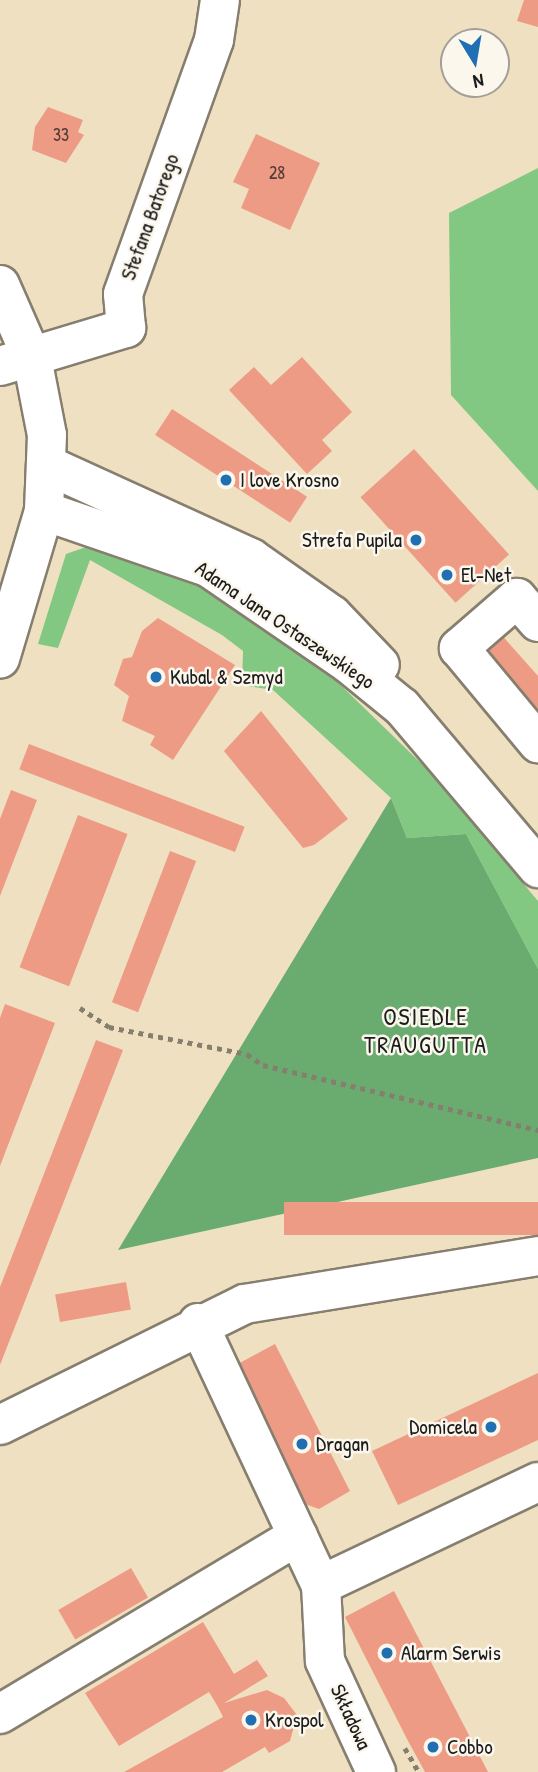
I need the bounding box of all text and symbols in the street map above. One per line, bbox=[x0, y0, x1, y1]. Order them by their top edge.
north arrow bbox=[440, 28, 510, 98]
text: N bbox=[471, 68, 486, 95]
house number: 33 bbox=[53, 124, 69, 146]
street label: Stefana Batorego bbox=[116, 151, 184, 283]
house number: 28 bbox=[269, 162, 285, 184]
place label: I love Krosno bbox=[240, 467, 339, 493]
marker: I love Krosno bbox=[218, 472, 234, 488]
place label: Strefa Pupila bbox=[302, 527, 402, 553]
marker: Strefa Pupila bbox=[408, 532, 424, 548]
street label: Adama Jana Ostaszewskiego bbox=[191, 556, 379, 694]
place label: El-Net bbox=[461, 562, 511, 588]
marker: El-Net bbox=[439, 567, 455, 583]
place label: Kubal & Szmyd bbox=[170, 664, 283, 690]
marker: Kubal & Szmyd bbox=[148, 669, 164, 685]
district label: OSIEDLE TRAUGUTTA bbox=[365, 1003, 487, 1059]
place label: Domicela bbox=[409, 1414, 477, 1440]
marker: Domicela bbox=[483, 1419, 499, 1435]
place label: Dragan bbox=[316, 1431, 369, 1457]
marker: Dragan bbox=[294, 1436, 310, 1452]
place label: Alarm Serwis bbox=[401, 1640, 501, 1666]
marker: Alarm Serwis bbox=[379, 1645, 395, 1661]
street label: Składowa bbox=[325, 1680, 377, 1754]
place label: Krospol bbox=[265, 1707, 324, 1733]
marker: Krospol bbox=[243, 1712, 259, 1728]
place label: Cobbo bbox=[447, 1734, 493, 1760]
marker: Cobbo bbox=[425, 1739, 441, 1755]

